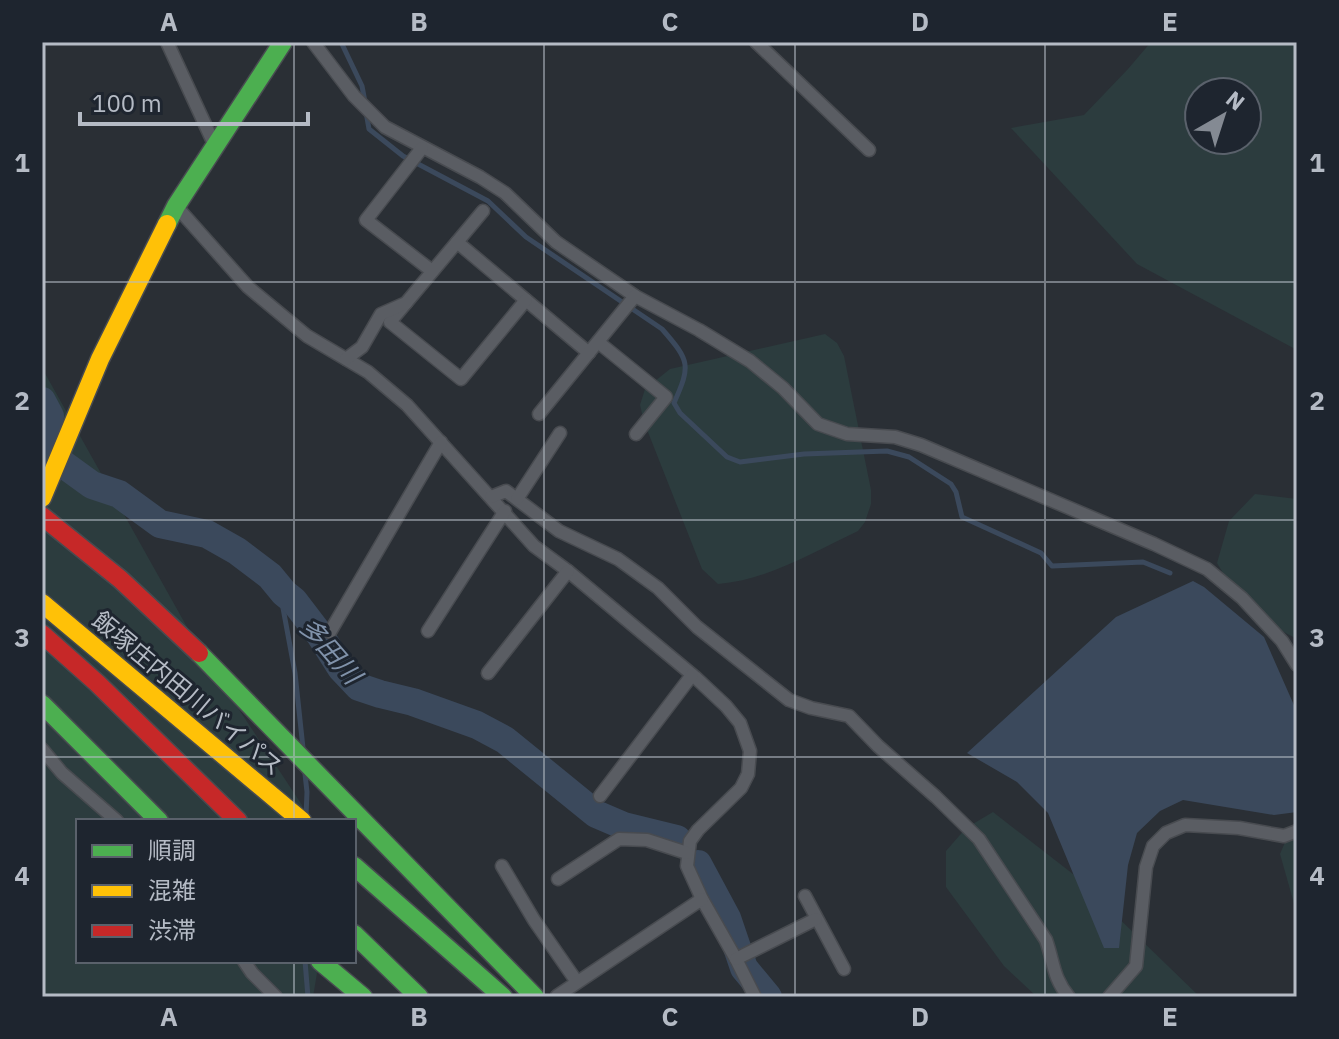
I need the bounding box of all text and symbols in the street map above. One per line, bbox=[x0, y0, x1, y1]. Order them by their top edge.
text: A bbox=[160, 4, 178, 38]
text: B bbox=[410, 4, 428, 38]
text: C bbox=[662, 4, 679, 38]
text: D bbox=[911, 4, 929, 38]
text: E bbox=[1162, 4, 1178, 38]
scale bar bbox=[80, 76, 308, 126]
north arrow bbox=[1183, 76, 1263, 156]
text: N bbox=[1221, 84, 1251, 116]
text: 100 m bbox=[92, 87, 162, 119]
text: 1 bbox=[14, 145, 30, 179]
text: 1 bbox=[1309, 145, 1325, 179]
text: 2 bbox=[14, 383, 30, 417]
text: 2 bbox=[1309, 383, 1325, 417]
street label: 飯塚庄内田川バイパス bbox=[86, 604, 290, 782]
water label: 多田川 bbox=[293, 609, 371, 693]
text: 3 bbox=[14, 620, 30, 654]
text: 3 bbox=[1309, 620, 1325, 654]
legend bbox=[76, 819, 356, 963]
text: 順調 bbox=[148, 834, 196, 866]
text: 4 bbox=[14, 858, 30, 892]
text: 4 bbox=[1309, 858, 1325, 892]
text: 混雑 bbox=[148, 874, 196, 906]
text: 渋滞 bbox=[148, 914, 196, 946]
text: A bbox=[160, 999, 178, 1033]
text: B bbox=[410, 999, 428, 1033]
text: C bbox=[662, 999, 679, 1033]
text: D bbox=[911, 999, 929, 1033]
text: E bbox=[1162, 999, 1178, 1033]

